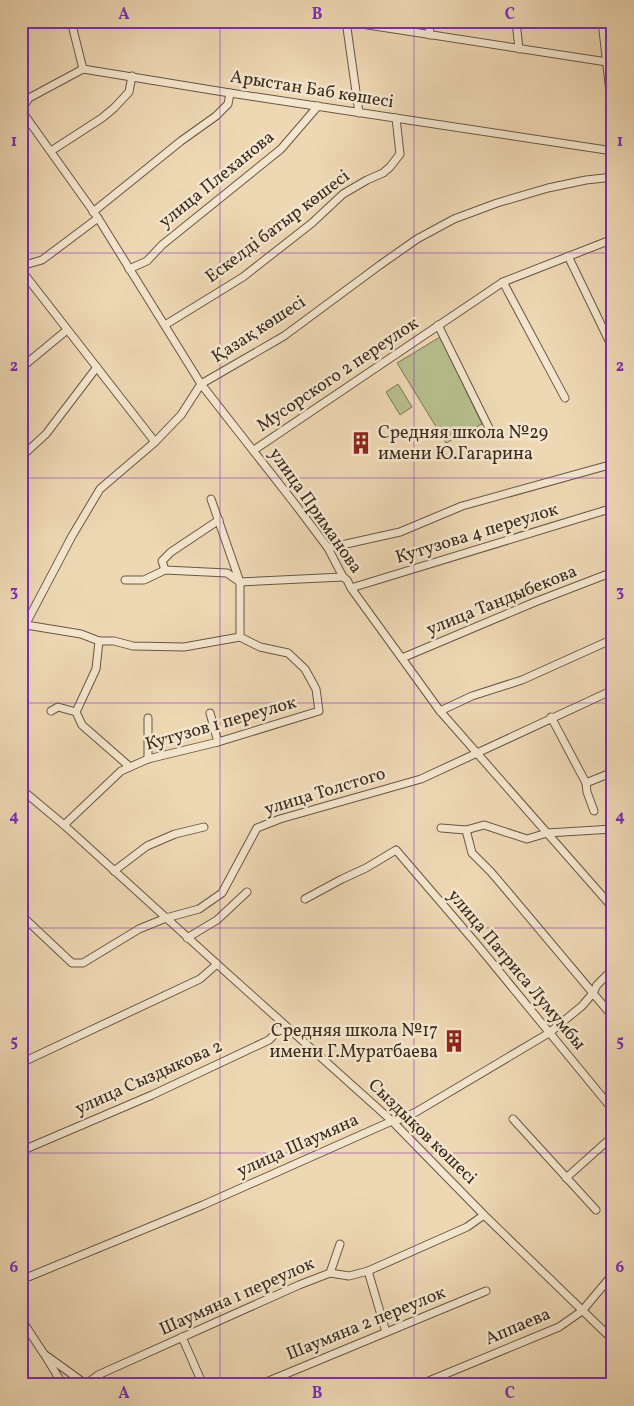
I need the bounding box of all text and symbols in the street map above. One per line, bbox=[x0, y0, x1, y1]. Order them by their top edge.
text: A bbox=[118, 4, 130, 26]
text: B bbox=[312, 4, 323, 26]
text: C bbox=[505, 4, 515, 26]
street label: Арыстан Баб көшесі bbox=[228, 65, 396, 115]
street label: улица Плеханова bbox=[154, 125, 280, 235]
text: 1 bbox=[11, 131, 17, 153]
text: 1 bbox=[617, 131, 623, 153]
street label: Ескелді батыр көшесі bbox=[201, 164, 355, 290]
street label: Қазақ көшесі bbox=[207, 290, 311, 370]
street label: Мусорского 2 переулок bbox=[252, 311, 424, 439]
text: 2 bbox=[10, 356, 18, 378]
text: 2 bbox=[616, 356, 624, 378]
place label: Средняя школа №29 имени Ю.Гагарина bbox=[378, 421, 548, 467]
building icon: Средняя школа №29 имени Ю.Гагарина bbox=[348, 430, 374, 456]
street label: улица Приманова bbox=[262, 443, 368, 579]
street label: Кутузова 4 переулок bbox=[393, 497, 562, 571]
street label: улица Тандыбекова bbox=[423, 559, 581, 643]
text: 3 bbox=[10, 581, 18, 603]
text: 3 bbox=[616, 581, 624, 603]
street label: Кутузов 1 переулок bbox=[143, 690, 300, 758]
street label: улица Толстого bbox=[261, 762, 389, 822]
text: 4 bbox=[9, 806, 19, 828]
text: 4 bbox=[615, 806, 625, 828]
street label: улица Патриса Лумумбы bbox=[441, 884, 591, 1056]
place label: Средняя школа №17 имени Г.Муратбаева bbox=[270, 1019, 438, 1065]
building icon: Средняя школа №17 имени Г.Муратбаева bbox=[441, 1028, 467, 1054]
text: 5 bbox=[10, 1031, 18, 1053]
text: 5 bbox=[616, 1031, 624, 1053]
street label: улица Сыздыкова 2 bbox=[71, 1034, 227, 1122]
street label: Сыздықов көшесі bbox=[362, 1073, 482, 1191]
street label: улица Шаумяна bbox=[233, 1108, 363, 1184]
street label: Шаумяна 1 переулок bbox=[155, 1251, 319, 1342]
text: 6 bbox=[10, 1257, 19, 1279]
text: 6 bbox=[616, 1257, 625, 1279]
street label: Шаумяна 2 переулок bbox=[283, 1280, 450, 1367]
street label: Аппаева bbox=[481, 1302, 555, 1352]
text: A bbox=[118, 1383, 130, 1405]
text: B bbox=[312, 1383, 323, 1405]
text: C bbox=[505, 1383, 515, 1405]

